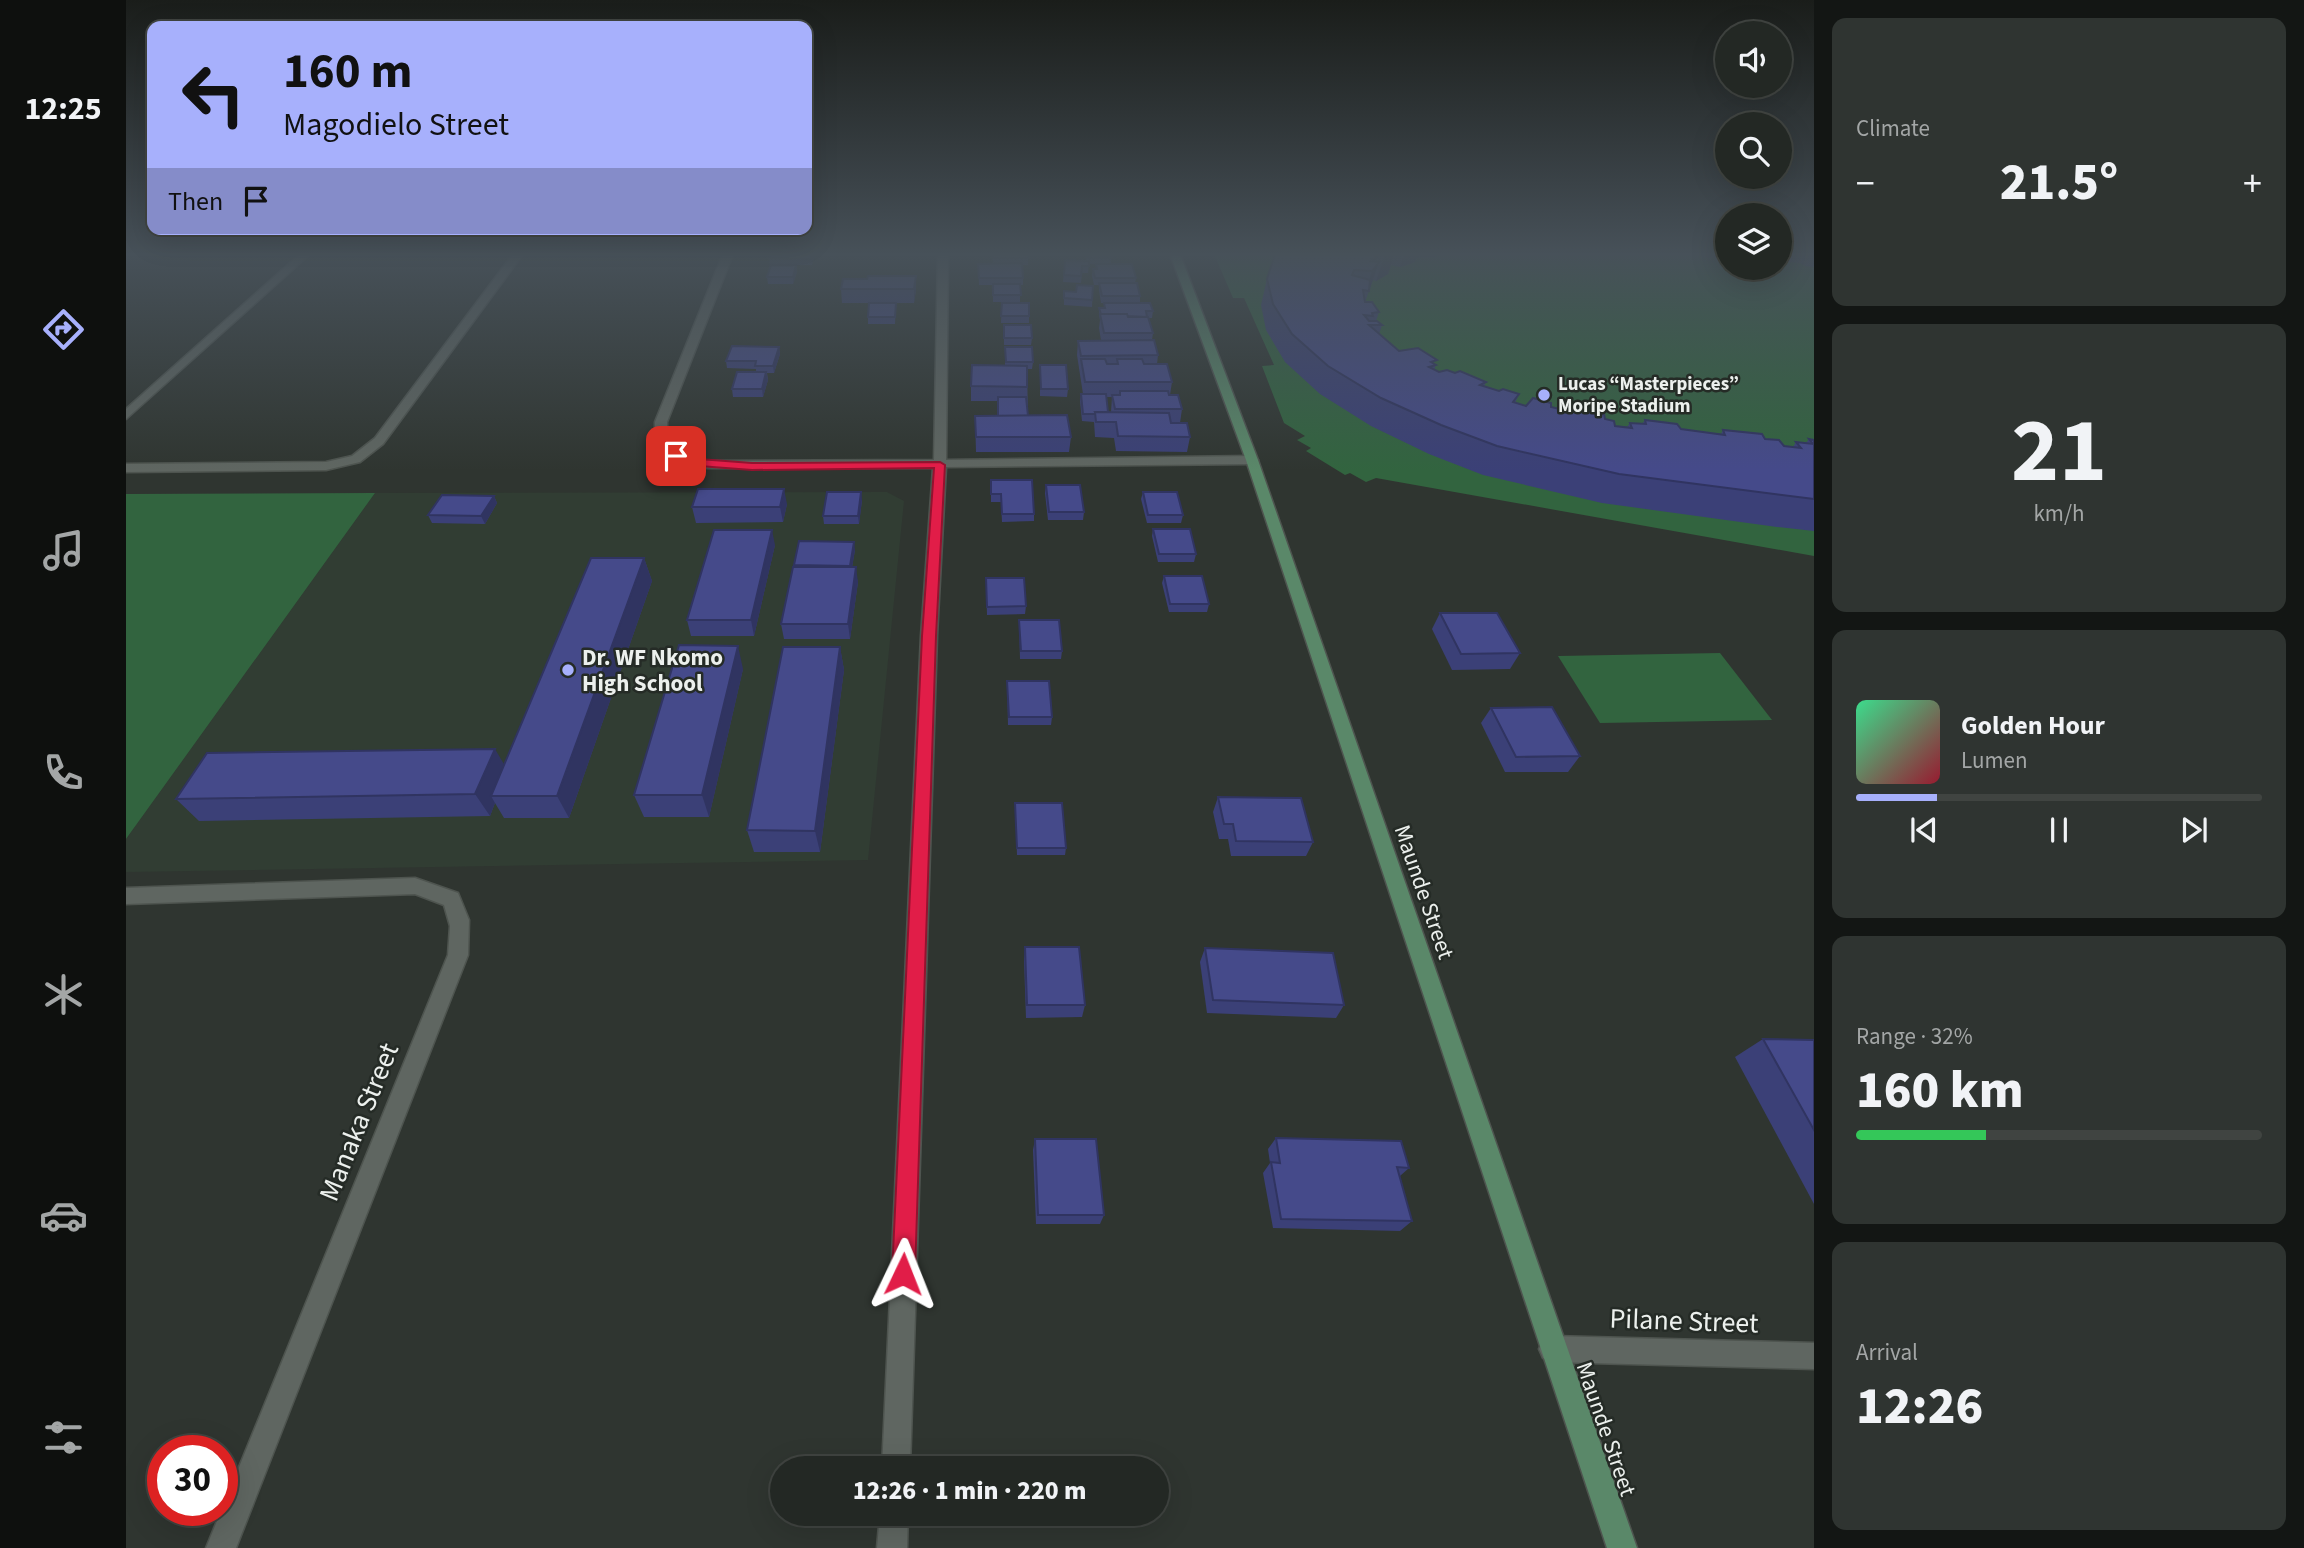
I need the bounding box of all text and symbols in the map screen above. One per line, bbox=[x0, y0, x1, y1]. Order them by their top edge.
map controls bbox=[1715, 21, 1792, 280]
button: sound bbox=[1715, 21, 1792, 98]
text: 160 m bbox=[283, 37, 412, 107]
icon: left bbox=[168, 49, 259, 140]
text: 12:25 bbox=[24, 86, 102, 132]
text: Magodielo Street bbox=[283, 102, 509, 148]
button: search bbox=[1715, 112, 1792, 189]
text: Climate bbox=[1856, 112, 1930, 145]
text: 21.5° bbox=[2000, 146, 2118, 220]
text: − bbox=[1856, 157, 1875, 211]
text: + bbox=[2243, 157, 2262, 211]
icon: arrive bbox=[237, 182, 275, 220]
text: Then bbox=[168, 183, 223, 220]
button: layers bbox=[1715, 203, 1792, 280]
icon: directions bbox=[39, 305, 88, 354]
place label: Lucas “Masterpieces” Moripe Stadium bbox=[1558, 371, 1739, 420]
marker: Lucas “Masterpieces” Moripe Stadium bbox=[1536, 387, 1552, 403]
text: 21 bbox=[2011, 387, 2107, 516]
pin bbox=[646, 426, 706, 486]
icon: arrive bbox=[657, 437, 695, 475]
text: km/h bbox=[2033, 497, 2085, 530]
icon: music bbox=[39, 526, 88, 575]
place label: Dr. WF Nkomo High School bbox=[582, 641, 723, 700]
marker: Dr. WF Nkomo High School bbox=[560, 662, 576, 678]
text: Golden Hour bbox=[1961, 707, 2105, 744]
text: Lumen bbox=[1961, 744, 2028, 777]
icon: phone bbox=[39, 748, 88, 797]
icon: previous bbox=[1905, 811, 1943, 849]
icon: pause bbox=[2040, 811, 2078, 849]
icon: next bbox=[2175, 811, 2213, 849]
street label: Maunde Street bbox=[1386, 821, 1462, 964]
icon: climate bbox=[39, 970, 88, 1019]
text: Range · 32% bbox=[1856, 1020, 1973, 1053]
street label: Manaka Street bbox=[309, 1036, 409, 1207]
text: 160 km bbox=[1856, 1054, 2024, 1128]
icon: car bbox=[39, 1191, 88, 1240]
position arrow bbox=[866, 1237, 940, 1311]
street label: Pilane Street bbox=[1609, 1298, 1760, 1344]
text: Arrival bbox=[1856, 1336, 1918, 1369]
street label: Maunde Street bbox=[1568, 1358, 1644, 1501]
text: 12:26 bbox=[1856, 1370, 1983, 1444]
icon: filters bbox=[39, 1413, 88, 1462]
speed limit sign: 30 bbox=[147, 1435, 238, 1526]
text: 12:26 · 1 min · 220 m bbox=[853, 1472, 1086, 1509]

